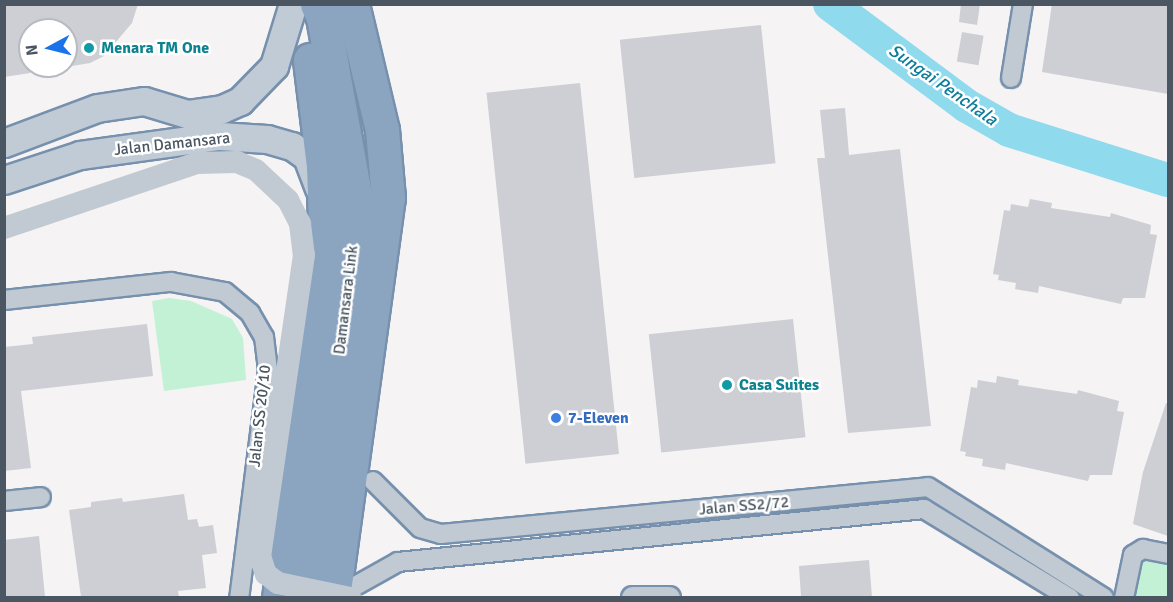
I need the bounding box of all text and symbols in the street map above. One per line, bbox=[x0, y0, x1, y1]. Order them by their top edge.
north arrow bbox=[18, 18, 78, 78]
place label: Menara TM One bbox=[101, 38, 209, 58]
water label: Sungai Penchala bbox=[885, 40, 1001, 130]
marker: Menara TM One bbox=[82, 41, 96, 55]
text: N bbox=[22, 43, 43, 57]
street label: Jalan Damansara bbox=[113, 128, 231, 160]
street label: Damansara Link bbox=[330, 244, 362, 356]
street label: Jalan SS 20/10 bbox=[245, 364, 275, 468]
place label: Casa Suites bbox=[739, 375, 819, 395]
marker: Casa Suites bbox=[720, 378, 734, 392]
place label: 7-Eleven bbox=[568, 408, 629, 428]
marker: 7-Eleven bbox=[549, 411, 563, 425]
street label: Jalan SS2/72 bbox=[698, 492, 790, 520]

